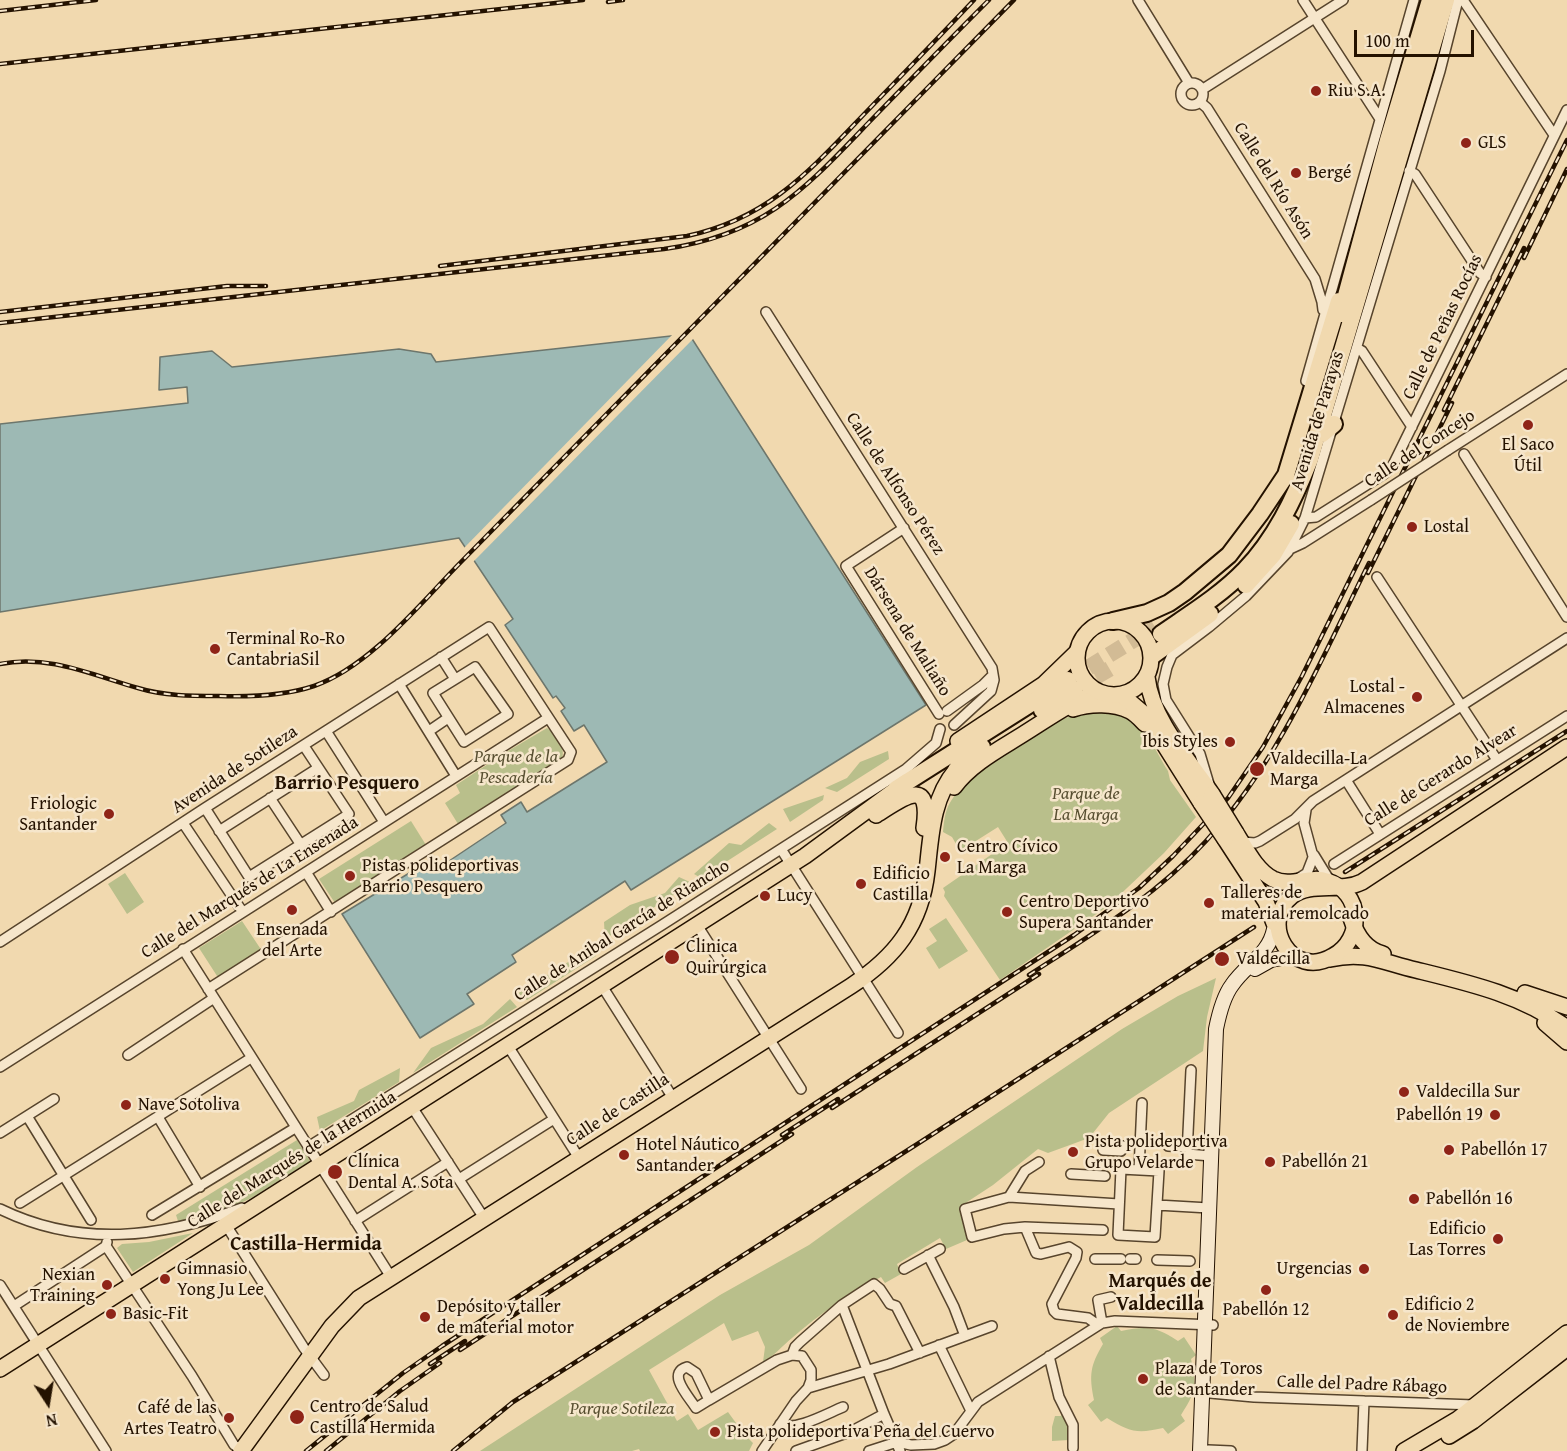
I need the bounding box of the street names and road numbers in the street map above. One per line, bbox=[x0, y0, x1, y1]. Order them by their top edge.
street label: Calle del Río Asón bbox=[1228, 119, 1318, 243]
street label: Calle de Peñas Rocías bbox=[1398, 251, 1488, 403]
street label: Avenida de Parayas bbox=[1287, 349, 1349, 493]
street label: Calle del Concejo bbox=[1361, 405, 1479, 493]
street label: Calle de Alfonso Pérez bbox=[841, 409, 949, 559]
street label: Dársena de Maliaño bbox=[859, 563, 955, 701]
street label: Calle de Gerardo Alvear bbox=[1360, 720, 1522, 832]
street label: Avenida de Sotileza bbox=[168, 721, 302, 819]
street label: Calle del Marqués de La Ensenada bbox=[137, 812, 363, 964]
street label: Calle de Anibal García de Riancho bbox=[510, 855, 734, 1007]
street label: Calle de Castilla bbox=[563, 1069, 673, 1151]
street label: Calle del Marqués de la Hermida bbox=[184, 1087, 400, 1233]
street label: Calle del Padre Rábago bbox=[1277, 1371, 1447, 1399]

